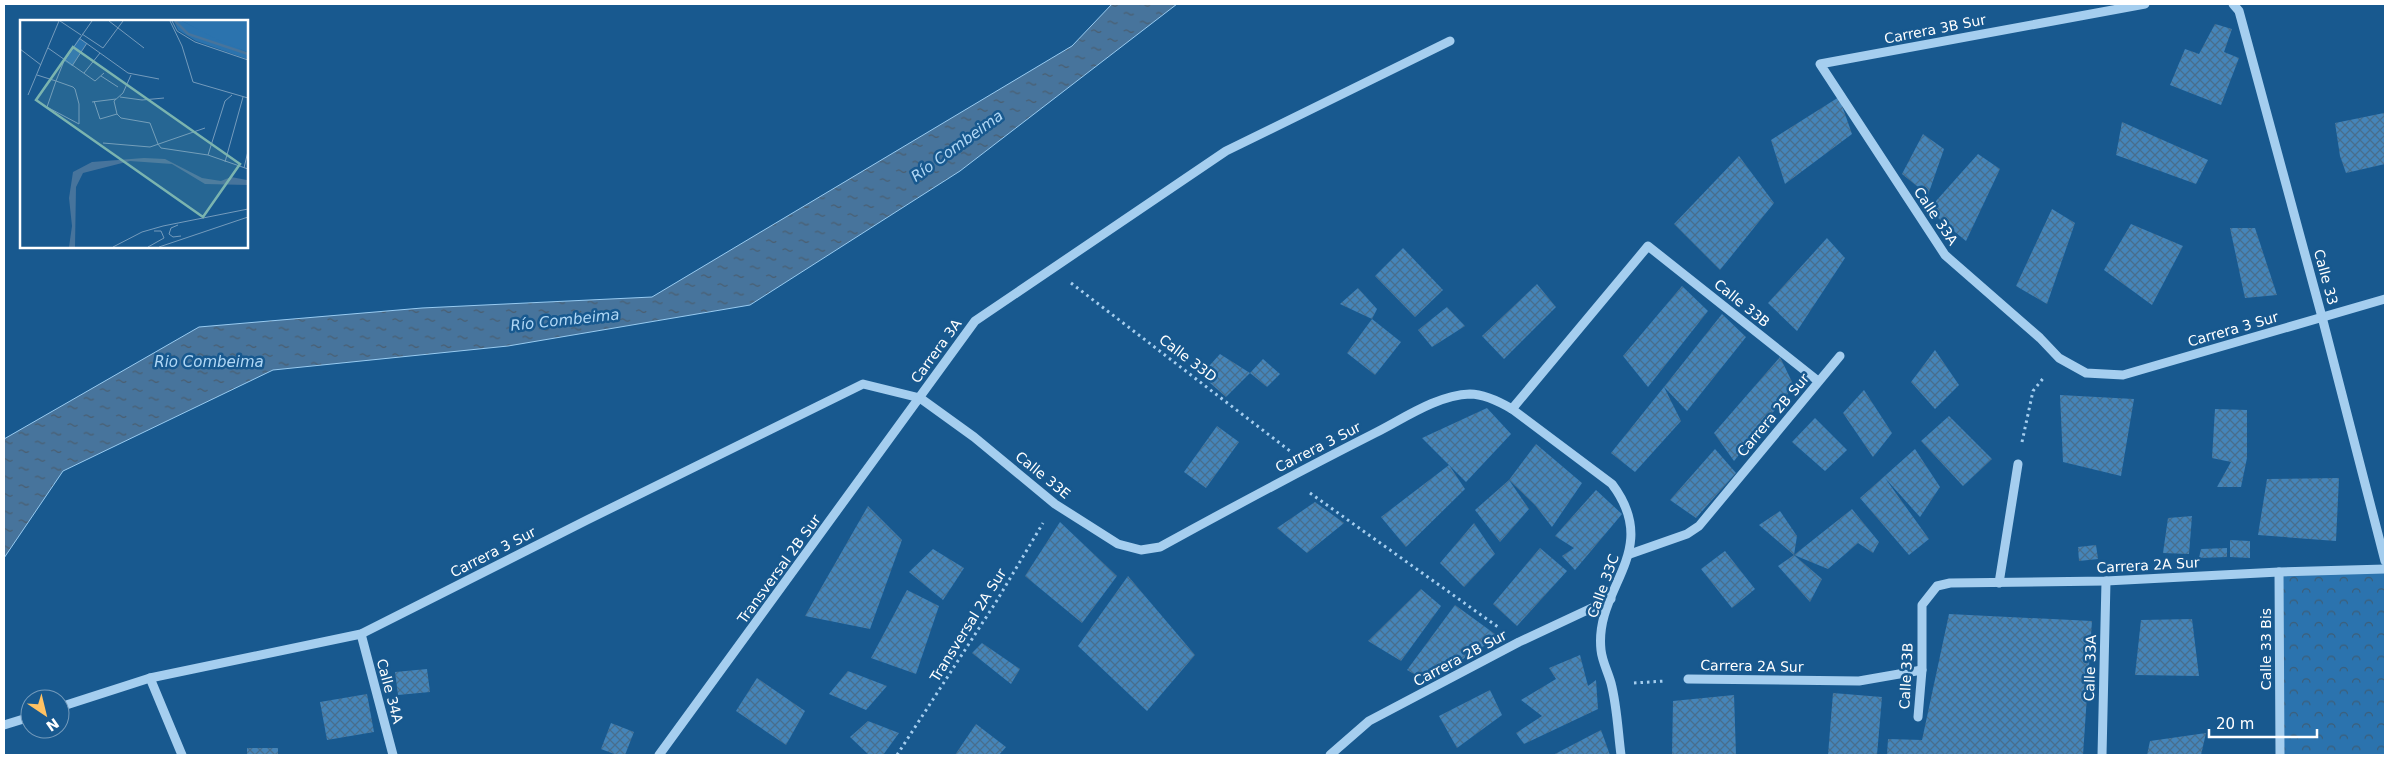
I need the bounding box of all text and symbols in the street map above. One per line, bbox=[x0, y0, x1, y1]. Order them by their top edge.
street label: Carrera 3B Sur bbox=[1883, 11, 1987, 47]
inset map bbox=[20, 20, 248, 248]
water label: Río Combeima bbox=[907, 107, 1007, 185]
street label: Calle 33A bbox=[1911, 184, 1961, 248]
street label: Calle 33 bbox=[2311, 247, 2341, 307]
street label: Calle 33B bbox=[1711, 276, 1773, 330]
water label: Río Combeima bbox=[510, 305, 620, 335]
street label: Carrera 3 Sur bbox=[2186, 308, 2280, 350]
street label: Carrera 3A bbox=[907, 316, 965, 386]
street label: Calle 33D bbox=[1156, 331, 1220, 385]
water label: Rio Combeima bbox=[154, 353, 264, 371]
street label: Carrera 2B Sur bbox=[1734, 370, 1812, 460]
street label: Carrera 3 Sur bbox=[1273, 419, 1364, 475]
street label: Calle 33E bbox=[1012, 448, 1074, 502]
street label: Transversal 2B Sur bbox=[734, 511, 824, 627]
street label: Carrera 3 Sur bbox=[448, 524, 539, 580]
street label: Calle 33C bbox=[1584, 552, 1622, 620]
street label: Carrera 2A Sur bbox=[2096, 554, 2200, 576]
street label: Transversal 2A Sur bbox=[926, 565, 1009, 685]
street label: Calle 33 Bis bbox=[2258, 608, 2274, 690]
street label: Carrera 2B Sur bbox=[1411, 627, 1510, 689]
street label: Calle 33A bbox=[2081, 634, 2099, 702]
street label: Calle 33B bbox=[1896, 642, 1916, 710]
street label: Calle 34A bbox=[374, 657, 406, 726]
street label: Carrera 2A Sur bbox=[1700, 657, 1804, 675]
north arrow bbox=[20, 689, 70, 739]
scale bar bbox=[2209, 706, 2316, 738]
text: N bbox=[43, 715, 62, 735]
text: 20 m bbox=[2216, 715, 2254, 733]

